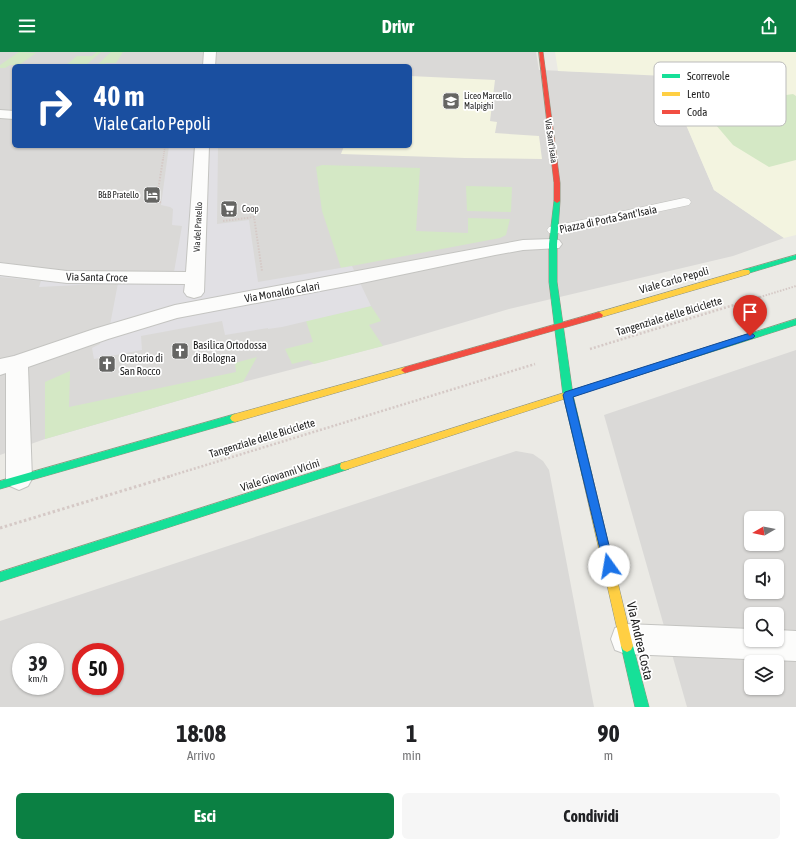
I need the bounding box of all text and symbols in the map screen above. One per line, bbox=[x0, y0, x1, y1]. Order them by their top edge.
icon: menu bbox=[16, 15, 38, 37]
icon: share bbox=[758, 15, 780, 37]
text: Drivr bbox=[382, 16, 414, 37]
legend bbox=[654, 62, 786, 126]
text: Scorrevole bbox=[687, 70, 730, 82]
icon: right bbox=[28, 80, 80, 132]
text: 40 m bbox=[94, 80, 144, 112]
text: Lento bbox=[687, 88, 710, 100]
school or university icon: Liceo Marcello Malpighi bbox=[441, 91, 461, 111]
place label: Liceo Marcello Malpighi bbox=[464, 91, 512, 111]
text: Coda bbox=[687, 106, 707, 118]
text: Viale Carlo Pepoli bbox=[94, 113, 211, 134]
street label: Via Sant'Isaia bbox=[543, 118, 559, 164]
hotel icon: B&B Pratello bbox=[142, 185, 162, 205]
place label: B&B Pratello bbox=[98, 190, 139, 200]
supermarket icon: Coop bbox=[219, 199, 239, 219]
street label: Via del Pratello bbox=[192, 202, 204, 252]
street label: Piazza di Porta Sant'Isaia bbox=[558, 203, 658, 235]
place label: Coop bbox=[242, 204, 259, 214]
street label: Viale Carlo Pepoli bbox=[638, 264, 710, 296]
street label: Via Santa Croce bbox=[66, 270, 128, 284]
street label: Via Monaldo Calari bbox=[243, 279, 321, 305]
street label: Tangenziale delle Biciclette bbox=[615, 294, 723, 338]
pin bbox=[733, 295, 767, 336]
icon: arrive bbox=[739, 301, 761, 323]
place label: Basilica Ortodossa di Bologna bbox=[193, 339, 267, 364]
church icon: Basilica Ortodossa di Bologna bbox=[170, 341, 190, 361]
place label: Oratorio di San Rocco bbox=[120, 352, 163, 377]
church icon: Oratorio di San Rocco bbox=[97, 354, 117, 374]
street label: Tangenziale delle Biciclette bbox=[208, 416, 316, 460]
street label: Viale Giovanni Vicini bbox=[239, 457, 321, 493]
north arrow bbox=[744, 511, 784, 551]
map controls bbox=[744, 511, 784, 695]
position arrow bbox=[588, 545, 630, 587]
button: sound bbox=[744, 559, 784, 599]
street label: Via Andrea Costa bbox=[624, 600, 656, 682]
button: search bbox=[744, 607, 784, 647]
speed limit sign: 50 bbox=[72, 643, 124, 695]
text: 39 bbox=[29, 652, 47, 675]
button: layers bbox=[744, 655, 784, 695]
text: km/h bbox=[28, 673, 48, 684]
text: 18:08 bbox=[176, 720, 226, 747]
text: 1 bbox=[406, 720, 417, 747]
text: 90 bbox=[597, 720, 620, 747]
text: Arrivo bbox=[187, 748, 215, 763]
text: min bbox=[402, 748, 421, 763]
text: m bbox=[604, 748, 613, 763]
button: Esci bbox=[16, 793, 394, 839]
button: Condividi bbox=[402, 793, 780, 839]

